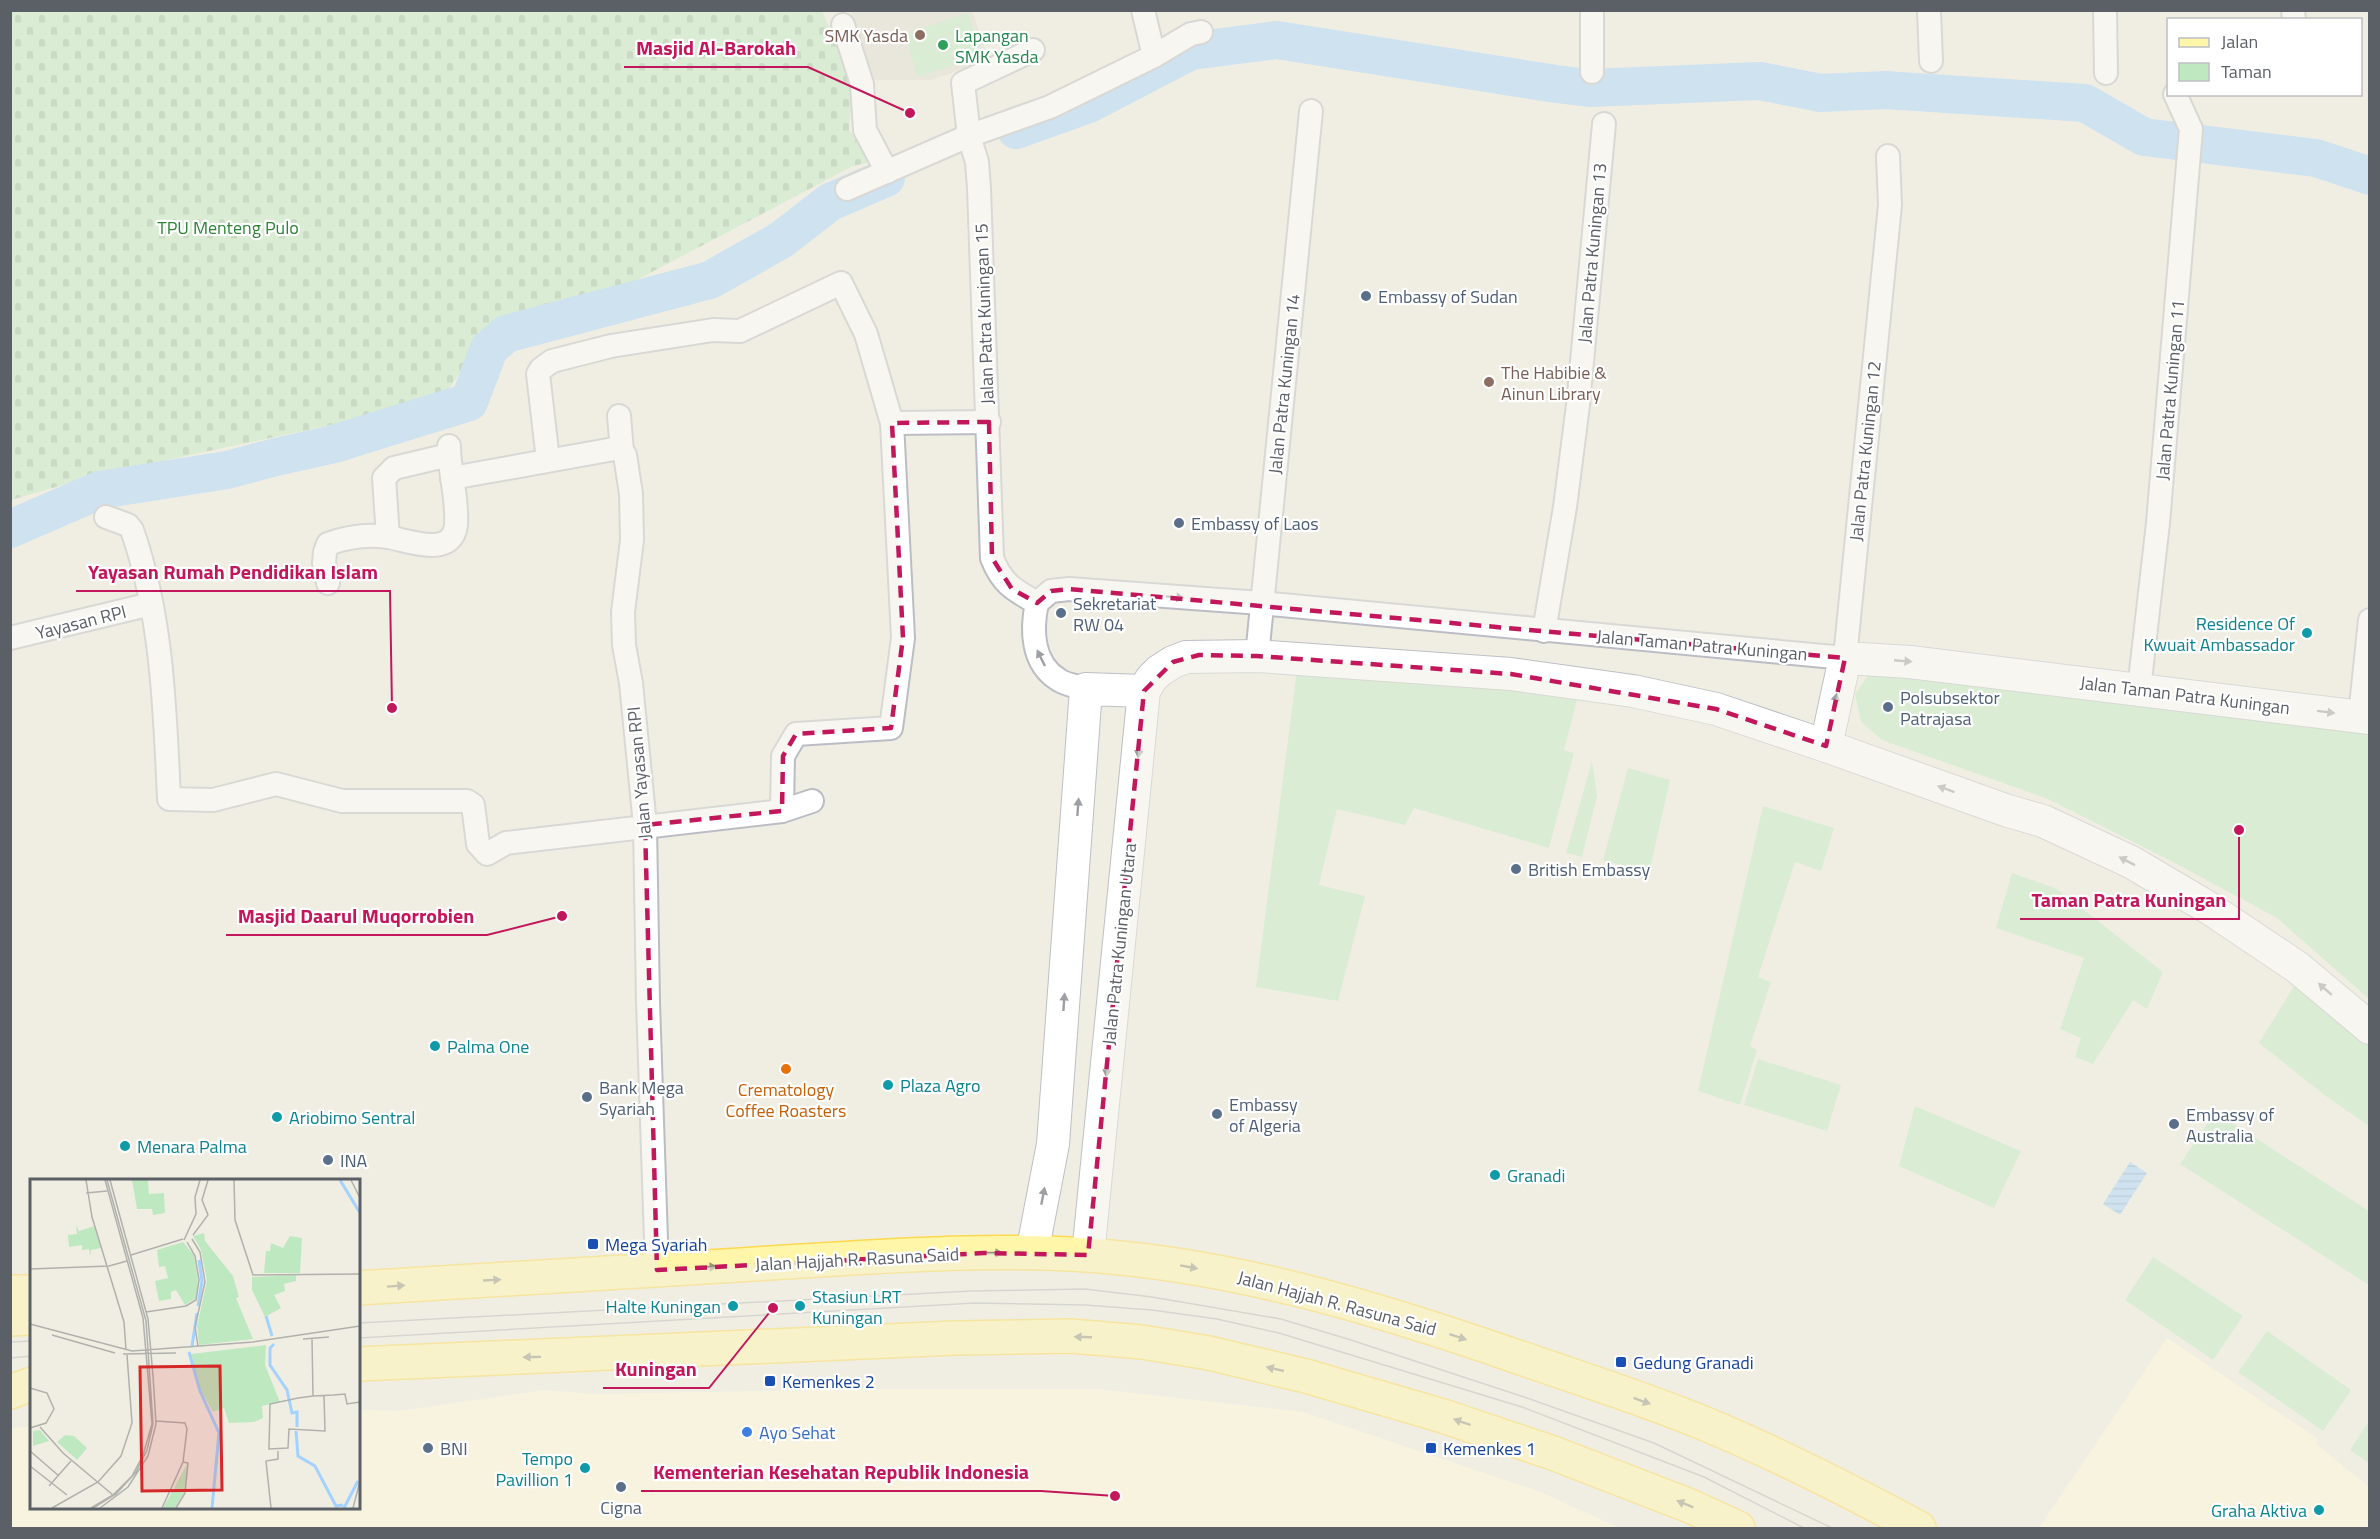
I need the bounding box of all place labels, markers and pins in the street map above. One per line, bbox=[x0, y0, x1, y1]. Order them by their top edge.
place label: SMK Yasda bbox=[824, 22, 908, 49]
place label: Lapangan SMK Yasda bbox=[955, 22, 1039, 70]
marker: SMK Yasda bbox=[913, 28, 927, 42]
callout: Masjid Al-Barokah bbox=[624, 29, 808, 67]
marker: Lapangan SMK Yasda bbox=[936, 38, 950, 52]
place label: Embassy of Sudan bbox=[1378, 283, 1518, 310]
marker: Embassy of Sudan bbox=[1359, 289, 1373, 303]
place label: The Habibie & Ainun Library bbox=[1501, 359, 1607, 407]
marker: The Habibie & Ainun Library bbox=[1482, 375, 1496, 389]
place label: Embassy of Laos bbox=[1191, 510, 1319, 537]
marker: Embassy of Laos bbox=[1172, 516, 1186, 530]
callout: Yayasan Rumah Pendidikan Islam bbox=[76, 553, 390, 591]
place label: Sekretariat RW 04 bbox=[1073, 590, 1157, 638]
marker: Sekretariat RW 04 bbox=[1054, 606, 1068, 620]
place label: Residence Of Kwuait Ambassador bbox=[2143, 610, 2295, 658]
marker: Residence Of Kwuait Ambassador bbox=[2300, 626, 2314, 640]
place label: Polsubsektor Patrajasa bbox=[1900, 684, 2000, 732]
marker: Polsubsektor Patrajasa bbox=[1881, 700, 1895, 714]
place label: British Embassy bbox=[1528, 856, 1651, 883]
marker: British Embassy bbox=[1509, 862, 1523, 876]
callout: Taman Patra Kuningan bbox=[2020, 881, 2239, 919]
callout: Masjid Daarul Muqorrobien bbox=[226, 897, 487, 935]
place label: Palma One bbox=[447, 1033, 529, 1060]
marker: Palma One bbox=[428, 1039, 442, 1053]
marker: Crematology Coffee Roasters bbox=[779, 1062, 793, 1076]
place label: Plaza Agro bbox=[900, 1072, 980, 1099]
place label: Bank Mega Syariah bbox=[599, 1074, 684, 1122]
place label: Crematology Coffee Roasters bbox=[726, 1076, 846, 1124]
marker: Plaza Agro bbox=[881, 1078, 895, 1092]
marker: Bank Mega Syariah bbox=[580, 1090, 594, 1104]
place label: Embassy of Algeria bbox=[1229, 1091, 1301, 1139]
place label: Embassy of Australia bbox=[2186, 1101, 2274, 1149]
place label: Ariobimo Sentral bbox=[289, 1104, 416, 1131]
marker: Embassy of Algeria bbox=[1210, 1107, 1224, 1121]
marker: Ariobimo Sentral bbox=[270, 1110, 284, 1124]
marker: Embassy of Australia bbox=[2167, 1117, 2181, 1131]
place label: Menara Palma bbox=[137, 1133, 247, 1160]
marker: Menara Palma bbox=[118, 1139, 132, 1153]
place label: INA bbox=[340, 1147, 368, 1174]
marker: INA bbox=[321, 1153, 335, 1167]
place label: Granadi bbox=[1507, 1162, 1565, 1189]
marker: Granadi bbox=[1488, 1168, 1502, 1182]
place label: Mega Syariah bbox=[605, 1231, 707, 1258]
marker: Mega Syariah bbox=[586, 1237, 600, 1251]
place label: Stasiun LRT Kuningan bbox=[812, 1283, 902, 1331]
place label: Halte Kuningan bbox=[606, 1293, 721, 1320]
marker: Halte Kuningan bbox=[726, 1299, 740, 1313]
marker: Stasiun LRT Kuningan bbox=[793, 1299, 807, 1313]
place label: Gedung Granadi bbox=[1633, 1349, 1754, 1376]
callout: Kuningan bbox=[603, 1350, 709, 1388]
marker: Gedung Granadi bbox=[1614, 1355, 1628, 1369]
place label: Kemenkes 2 bbox=[782, 1368, 875, 1395]
marker: Kemenkes 2 bbox=[763, 1374, 777, 1388]
place label: Ayo Sehat bbox=[759, 1419, 836, 1446]
marker: Ayo Sehat bbox=[740, 1425, 754, 1439]
place label: BNI bbox=[440, 1435, 468, 1462]
place label: Kemenkes 1 bbox=[1443, 1435, 1536, 1462]
marker: BNI bbox=[421, 1441, 435, 1455]
marker: Kemenkes 1 bbox=[1424, 1441, 1438, 1455]
place label: Tempo Pavillion 1 bbox=[495, 1445, 573, 1493]
callout: Kementerian Kesehatan Republik Indonesia bbox=[641, 1453, 1041, 1491]
marker: Tempo Pavillion 1 bbox=[578, 1461, 592, 1475]
marker: Cigna bbox=[614, 1480, 628, 1494]
place label: Cigna bbox=[600, 1494, 642, 1521]
place label: Graha Aktiva bbox=[2211, 1497, 2307, 1524]
marker: Graha Aktiva bbox=[2312, 1503, 2326, 1517]

